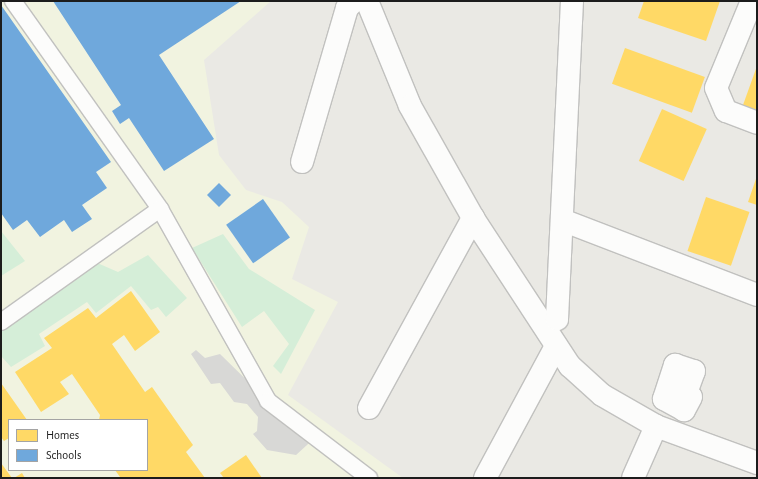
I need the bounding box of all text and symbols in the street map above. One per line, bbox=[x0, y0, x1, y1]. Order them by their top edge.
legend bbox=[8, 419, 148, 471]
text: Homes bbox=[46, 429, 79, 441]
text: Schools bbox=[46, 449, 81, 461]

